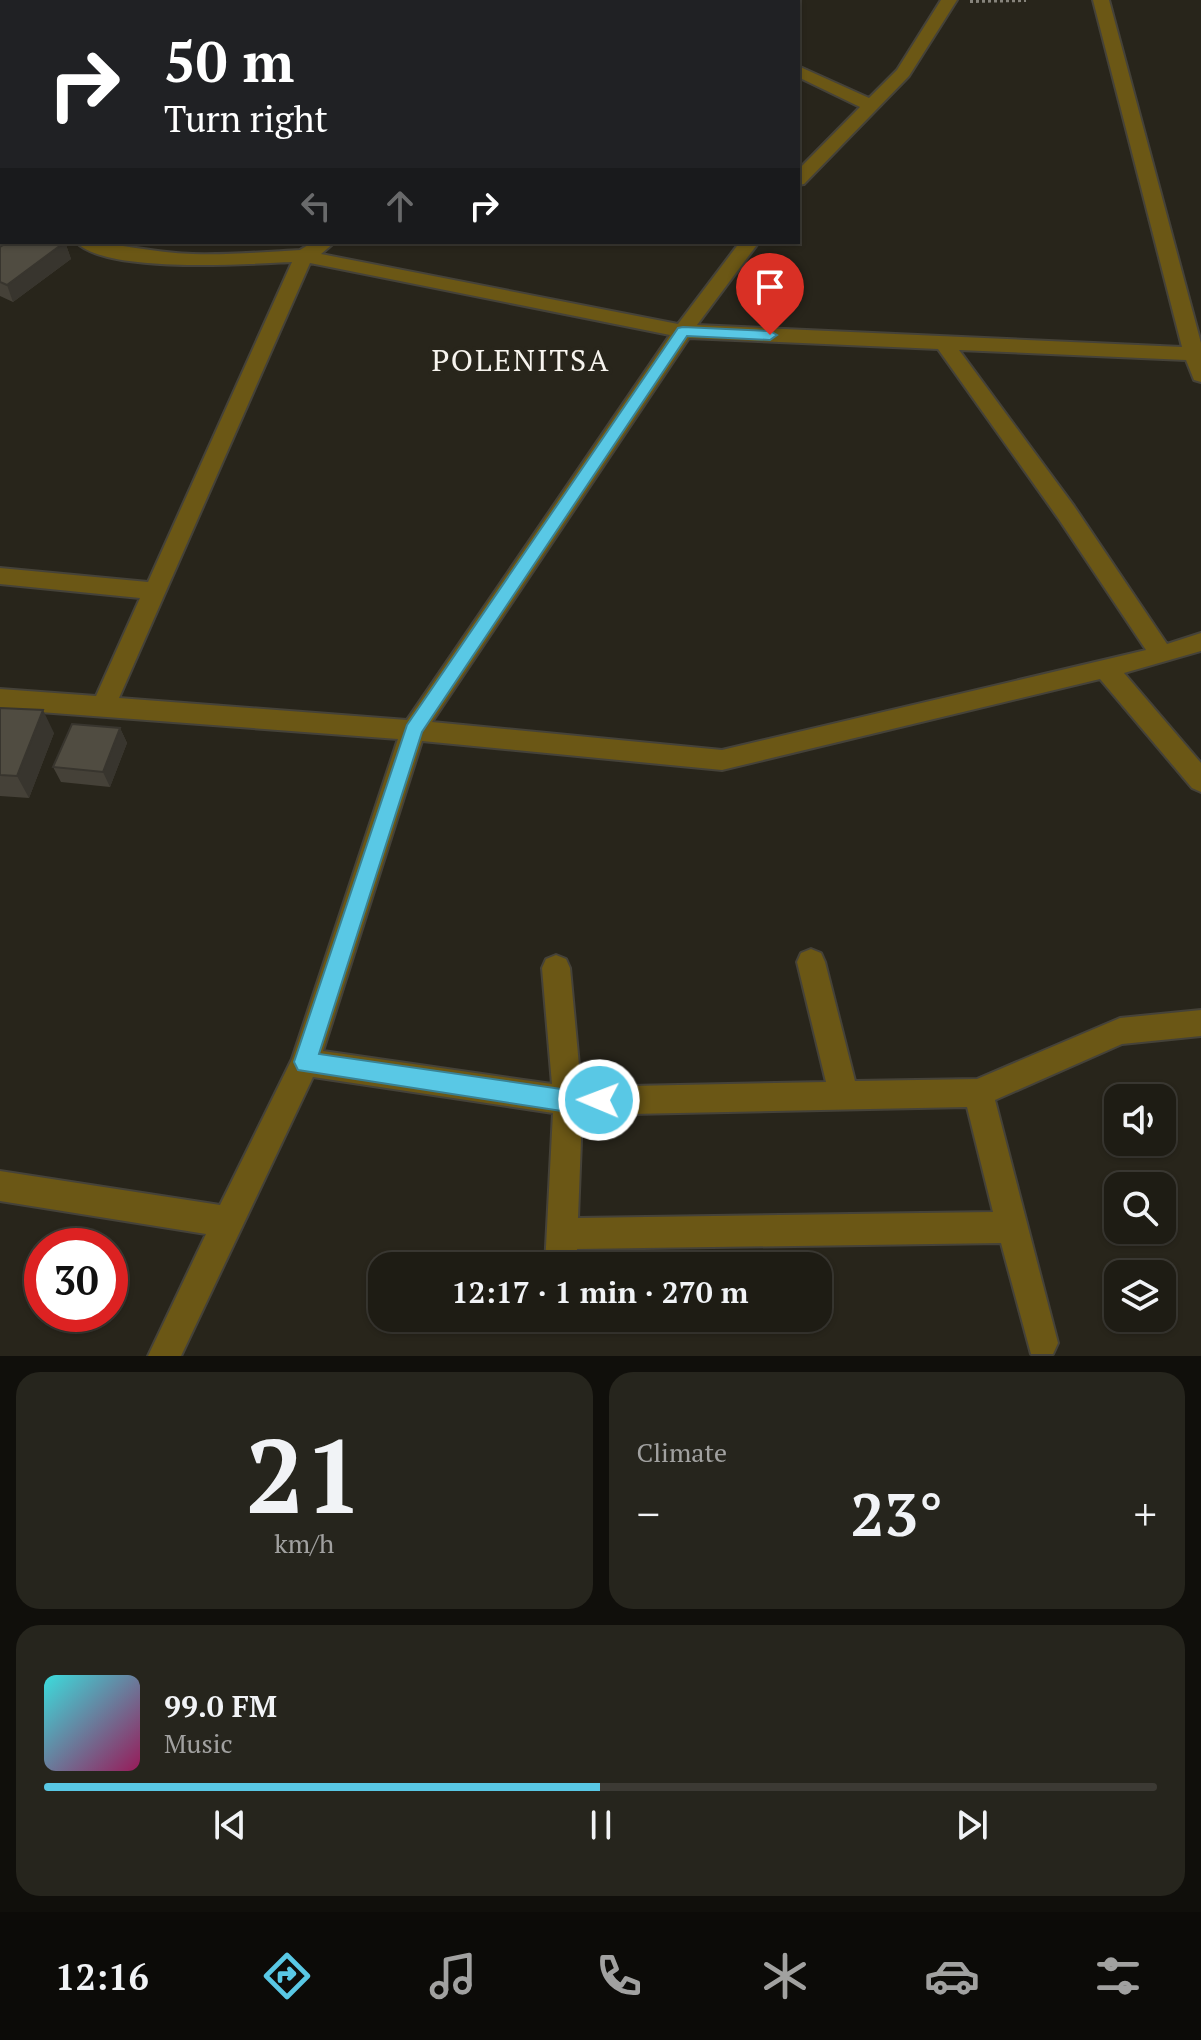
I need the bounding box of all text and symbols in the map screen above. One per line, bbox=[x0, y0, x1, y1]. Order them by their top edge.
text: 50 m bbox=[164, 24, 294, 98]
icon: right bbox=[32, 32, 136, 136]
text: Turn right bbox=[164, 95, 328, 142]
icon: left bbox=[294, 184, 338, 228]
icon: ahead bbox=[378, 184, 422, 228]
icon: right bbox=[462, 184, 506, 228]
pin bbox=[736, 253, 804, 335]
icon: arrive bbox=[748, 265, 792, 309]
district label: POLENITSA bbox=[431, 340, 611, 380]
position arrow bbox=[557, 1058, 641, 1142]
map controls bbox=[1104, 1084, 1176, 1332]
button: sound bbox=[1104, 1084, 1176, 1156]
button: search bbox=[1104, 1172, 1176, 1244]
speed limit sign: 30 bbox=[24, 1228, 128, 1332]
button: layers bbox=[1104, 1260, 1176, 1332]
text: 12:17 · 1 min · 270 m bbox=[452, 1272, 748, 1312]
text: 21 bbox=[245, 1405, 363, 1543]
text: Climate bbox=[637, 1435, 727, 1469]
text: 23° bbox=[850, 1474, 943, 1553]
text: − bbox=[637, 1484, 660, 1543]
text: + bbox=[1134, 1484, 1157, 1543]
text: km/h bbox=[274, 1526, 334, 1560]
text: 99.0 FM bbox=[164, 1686, 277, 1726]
text: Music bbox=[164, 1726, 233, 1760]
icon: previous bbox=[208, 1803, 252, 1847]
icon: pause bbox=[579, 1803, 623, 1847]
icon: next bbox=[950, 1803, 994, 1847]
icon: directions bbox=[259, 1948, 315, 2004]
icon: music bbox=[425, 1948, 481, 2004]
icon: phone bbox=[591, 1948, 647, 2004]
icon: climate bbox=[757, 1948, 813, 2004]
icon: car bbox=[924, 1948, 980, 2004]
icon: filters bbox=[1090, 1948, 1146, 2004]
text: 12:16 bbox=[55, 1953, 149, 2000]

